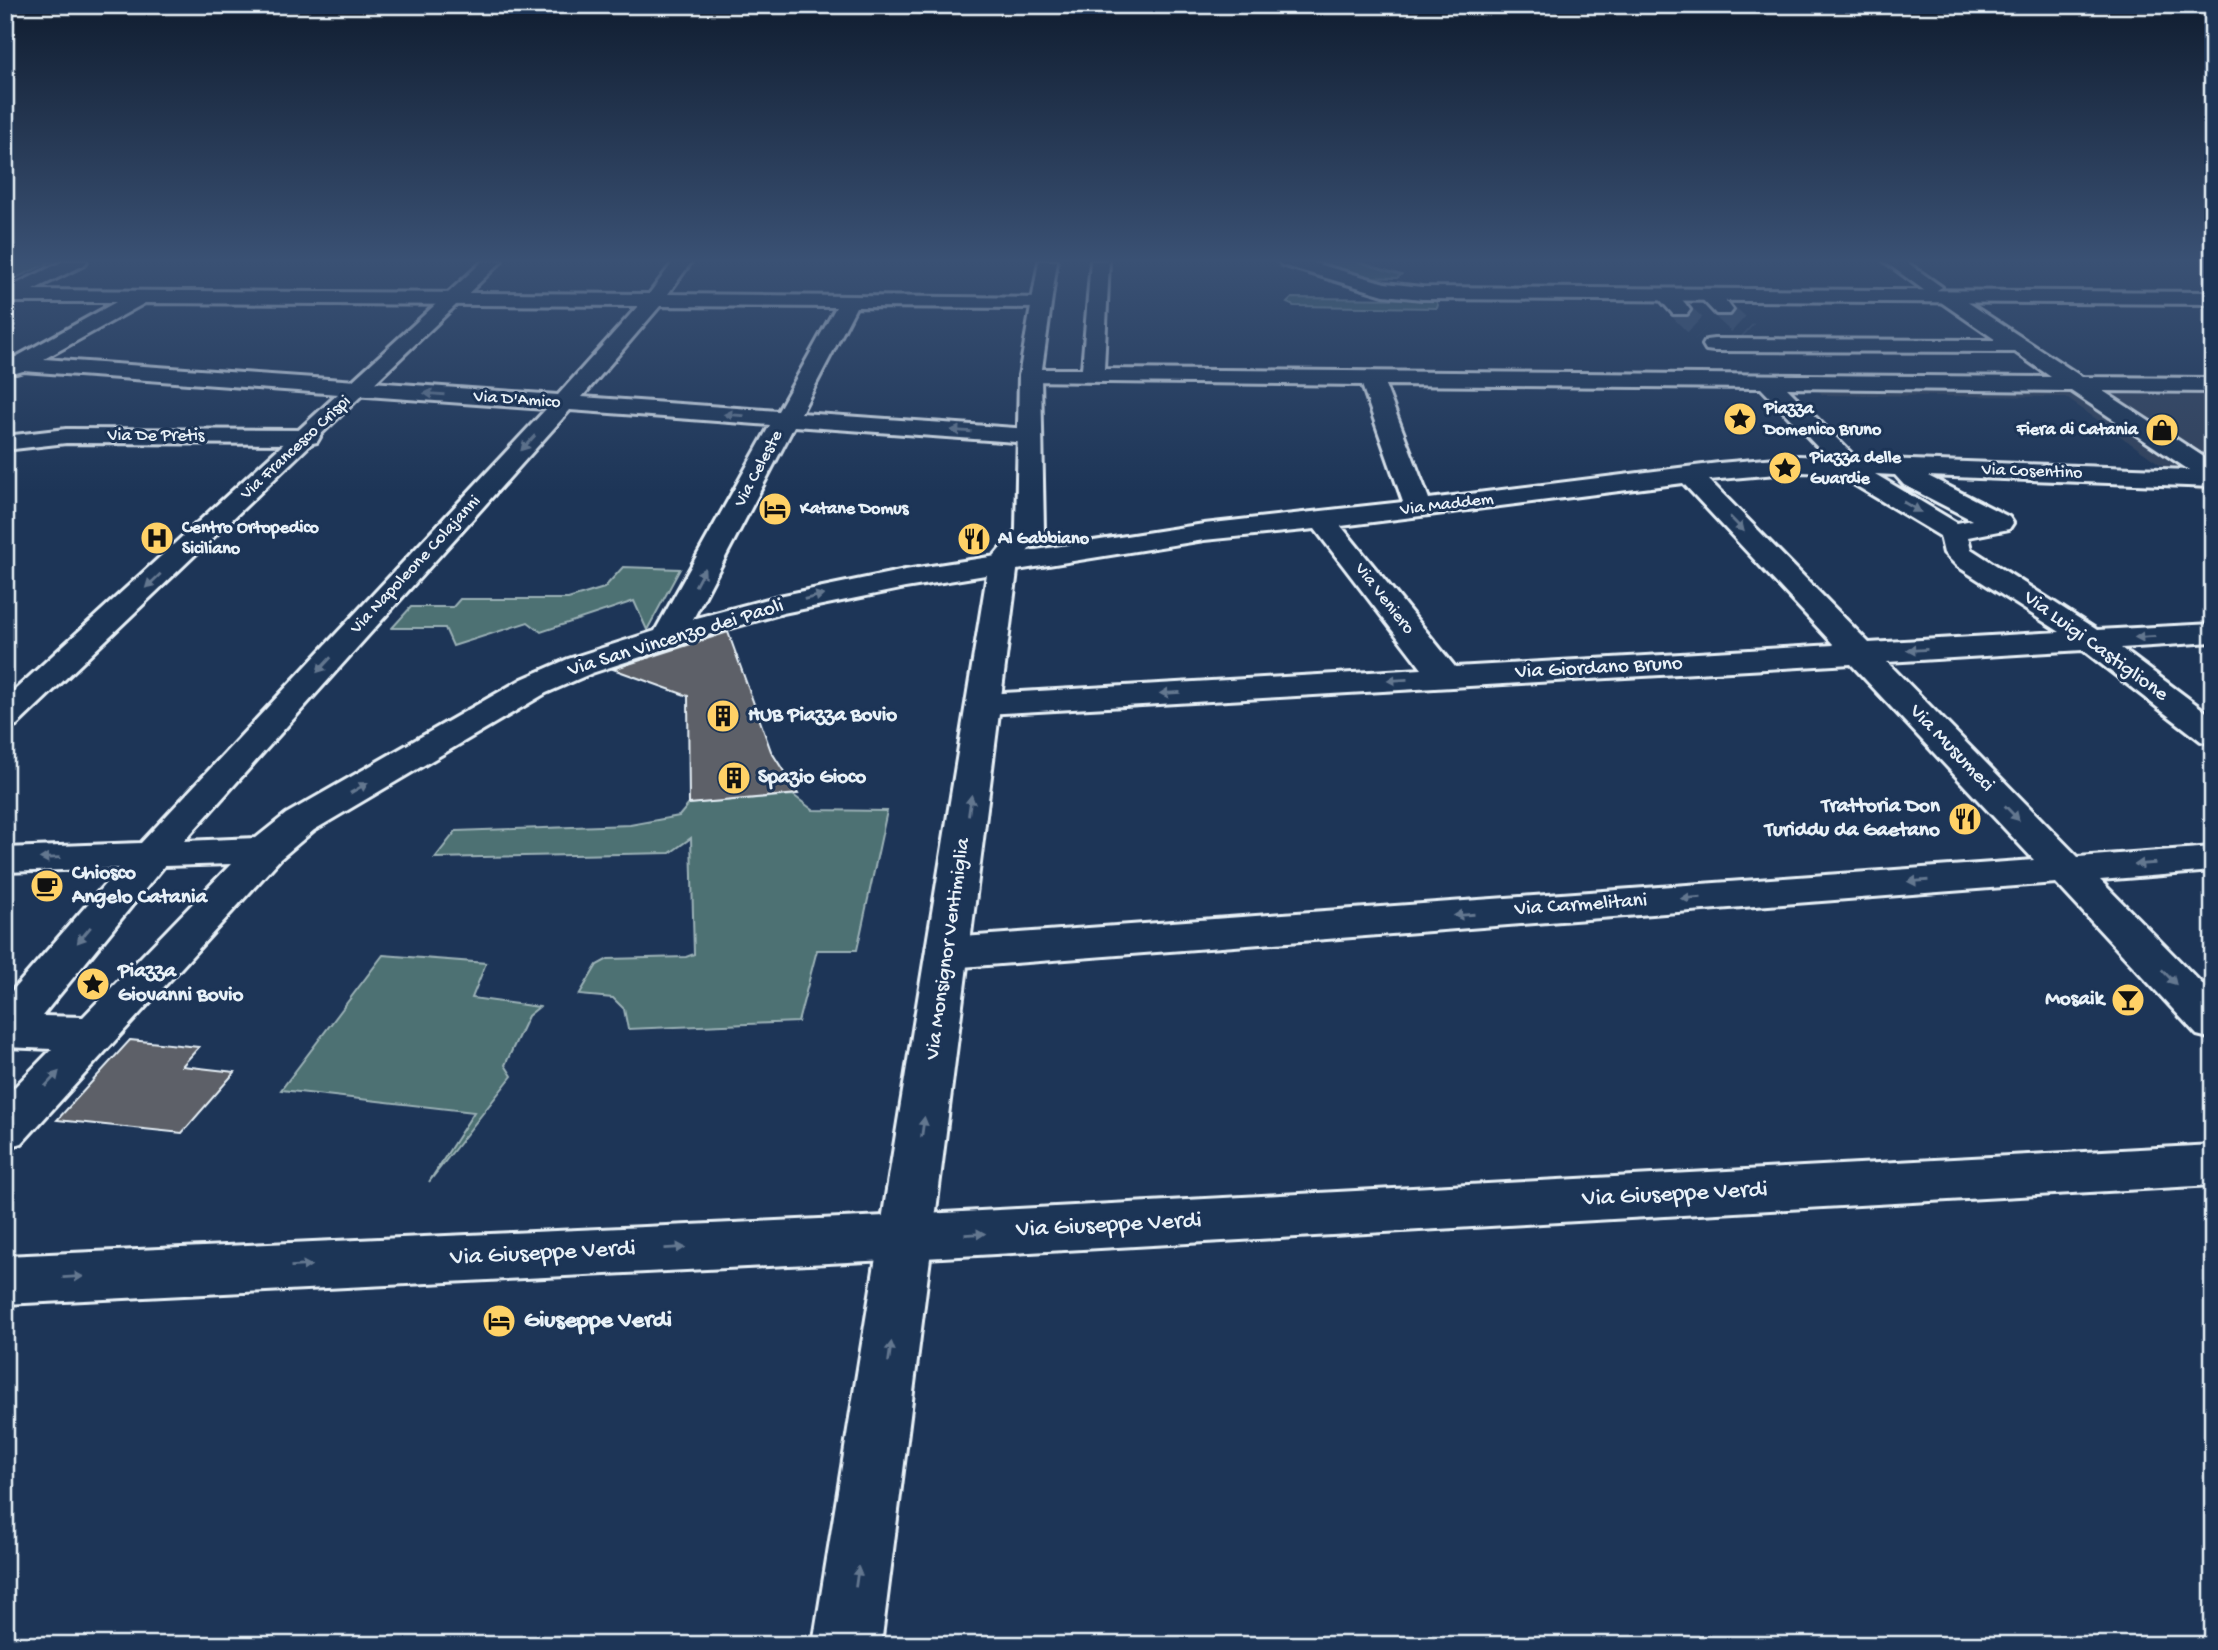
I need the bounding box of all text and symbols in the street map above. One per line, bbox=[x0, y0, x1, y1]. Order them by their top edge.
street label: Via D'Amico bbox=[472, 386, 561, 414]
one-way arrow bbox=[423, 388, 445, 399]
street label: Via Francesco Crispi bbox=[236, 391, 356, 505]
place label: Piazza Domenico Bruno bbox=[1762, 399, 1882, 441]
place icon: Piazza Domenico Bruno bbox=[1721, 400, 1759, 438]
one-way arrow bbox=[723, 410, 745, 421]
shop icon: Fiera di Catania bbox=[2143, 411, 2181, 449]
place label: Fiera di Catania bbox=[2016, 420, 2139, 441]
street label: Via De Pretis bbox=[107, 426, 206, 447]
street label: Via Celeste bbox=[730, 426, 788, 512]
one-way arrow bbox=[950, 426, 972, 437]
one-way arrow bbox=[520, 434, 536, 451]
place label: Piazza delle Guardie bbox=[1809, 448, 1902, 490]
place icon: Piazza delle Guardie bbox=[1766, 449, 1804, 487]
street label: Via Cosentino bbox=[1980, 460, 2083, 484]
street label: Via Maddem bbox=[1398, 489, 1495, 521]
hotel icon: Katane Domus bbox=[756, 490, 794, 528]
street label: Via Napoleone Colajanni bbox=[346, 491, 486, 639]
place label: Katane Domus bbox=[799, 499, 910, 520]
one-way arrow bbox=[1902, 501, 1921, 513]
one-way arrow bbox=[1729, 515, 1745, 533]
place label: Centro Ortopedico Siciliano bbox=[181, 518, 320, 560]
hospital icon: Centro Ortopedico Siciliano bbox=[138, 519, 176, 557]
restaurant icon: Al Gabbiano bbox=[955, 520, 993, 558]
place label: Al Gabbiano bbox=[997, 529, 1090, 550]
street label: Via Veniero bbox=[1349, 558, 1418, 639]
one-way arrow bbox=[695, 567, 706, 587]
one-way arrow bbox=[144, 573, 162, 589]
street label: Via Luigi Castiglione bbox=[2017, 585, 2173, 709]
one-way arrow bbox=[803, 591, 825, 602]
street label: Via San Vincenzo dei Paoli bbox=[564, 594, 787, 684]
one-way arrow bbox=[2133, 632, 2155, 643]
one-way arrow bbox=[1906, 645, 1928, 656]
street label: Via Giordano Bruno bbox=[1514, 652, 1683, 686]
one-way arrow bbox=[316, 656, 332, 674]
one-way arrow bbox=[1386, 675, 1408, 686]
one-way arrow bbox=[1158, 688, 1180, 699]
building icon: HUB Piazza Bovio bbox=[704, 697, 742, 735]
street label: Via Musumeci bbox=[1902, 699, 1999, 798]
place label: HUB Piazza Bovio bbox=[748, 704, 897, 729]
building icon: Spazio Gioco bbox=[715, 759, 753, 797]
place label: Spazio Gioco bbox=[758, 766, 866, 791]
one-way arrow bbox=[349, 782, 368, 794]
one-way arrow bbox=[965, 794, 976, 816]
place label: Trattoria Don Turiddu da Gaetano bbox=[1763, 795, 1941, 844]
restaurant icon: Trattoria Don Turiddu da Gaetano bbox=[1946, 800, 1984, 838]
one-way arrow bbox=[2004, 804, 2020, 821]
street label: Via Monsignor Ventimiglia bbox=[921, 835, 977, 1062]
one-way arrow bbox=[39, 853, 61, 864]
one-way arrow bbox=[2133, 859, 2155, 870]
place label: Chiosco Angelo Catania bbox=[71, 862, 208, 911]
cafe icon: Chiosco Angelo Catania bbox=[28, 867, 66, 905]
one-way arrow bbox=[1907, 876, 1929, 887]
street label: Via Carmelitani bbox=[1513, 889, 1648, 923]
one-way arrow bbox=[1680, 893, 1702, 904]
one-way arrow bbox=[1453, 910, 1475, 921]
one-way arrow bbox=[77, 927, 92, 944]
place label: Piazza Giovanni Bovio bbox=[117, 960, 244, 1009]
place icon: Piazza Giovanni Bovio bbox=[74, 965, 112, 1003]
one-way arrow bbox=[2161, 969, 2178, 986]
bar icon: Mosaik bbox=[2109, 981, 2147, 1019]
place label: Mosaik bbox=[2045, 988, 2107, 1013]
one-way arrow bbox=[43, 1071, 59, 1088]
one-way arrow bbox=[918, 1116, 929, 1138]
street label: Via Giuseppe Verdi bbox=[1581, 1176, 1768, 1214]
street label: Via Giuseppe Verdi bbox=[1015, 1207, 1202, 1245]
one-way arrow bbox=[965, 1228, 987, 1239]
street label: Via Giuseppe Verdi bbox=[449, 1235, 636, 1273]
one-way arrow bbox=[664, 1243, 686, 1254]
one-way arrow bbox=[290, 1260, 312, 1271]
one-way arrow bbox=[63, 1271, 85, 1282]
hotel icon: Giuseppe Verdi bbox=[480, 1302, 518, 1340]
place label: Giuseppe Verdi bbox=[524, 1307, 672, 1336]
one-way arrow bbox=[885, 1341, 896, 1363]
one-way arrow bbox=[852, 1566, 863, 1588]

